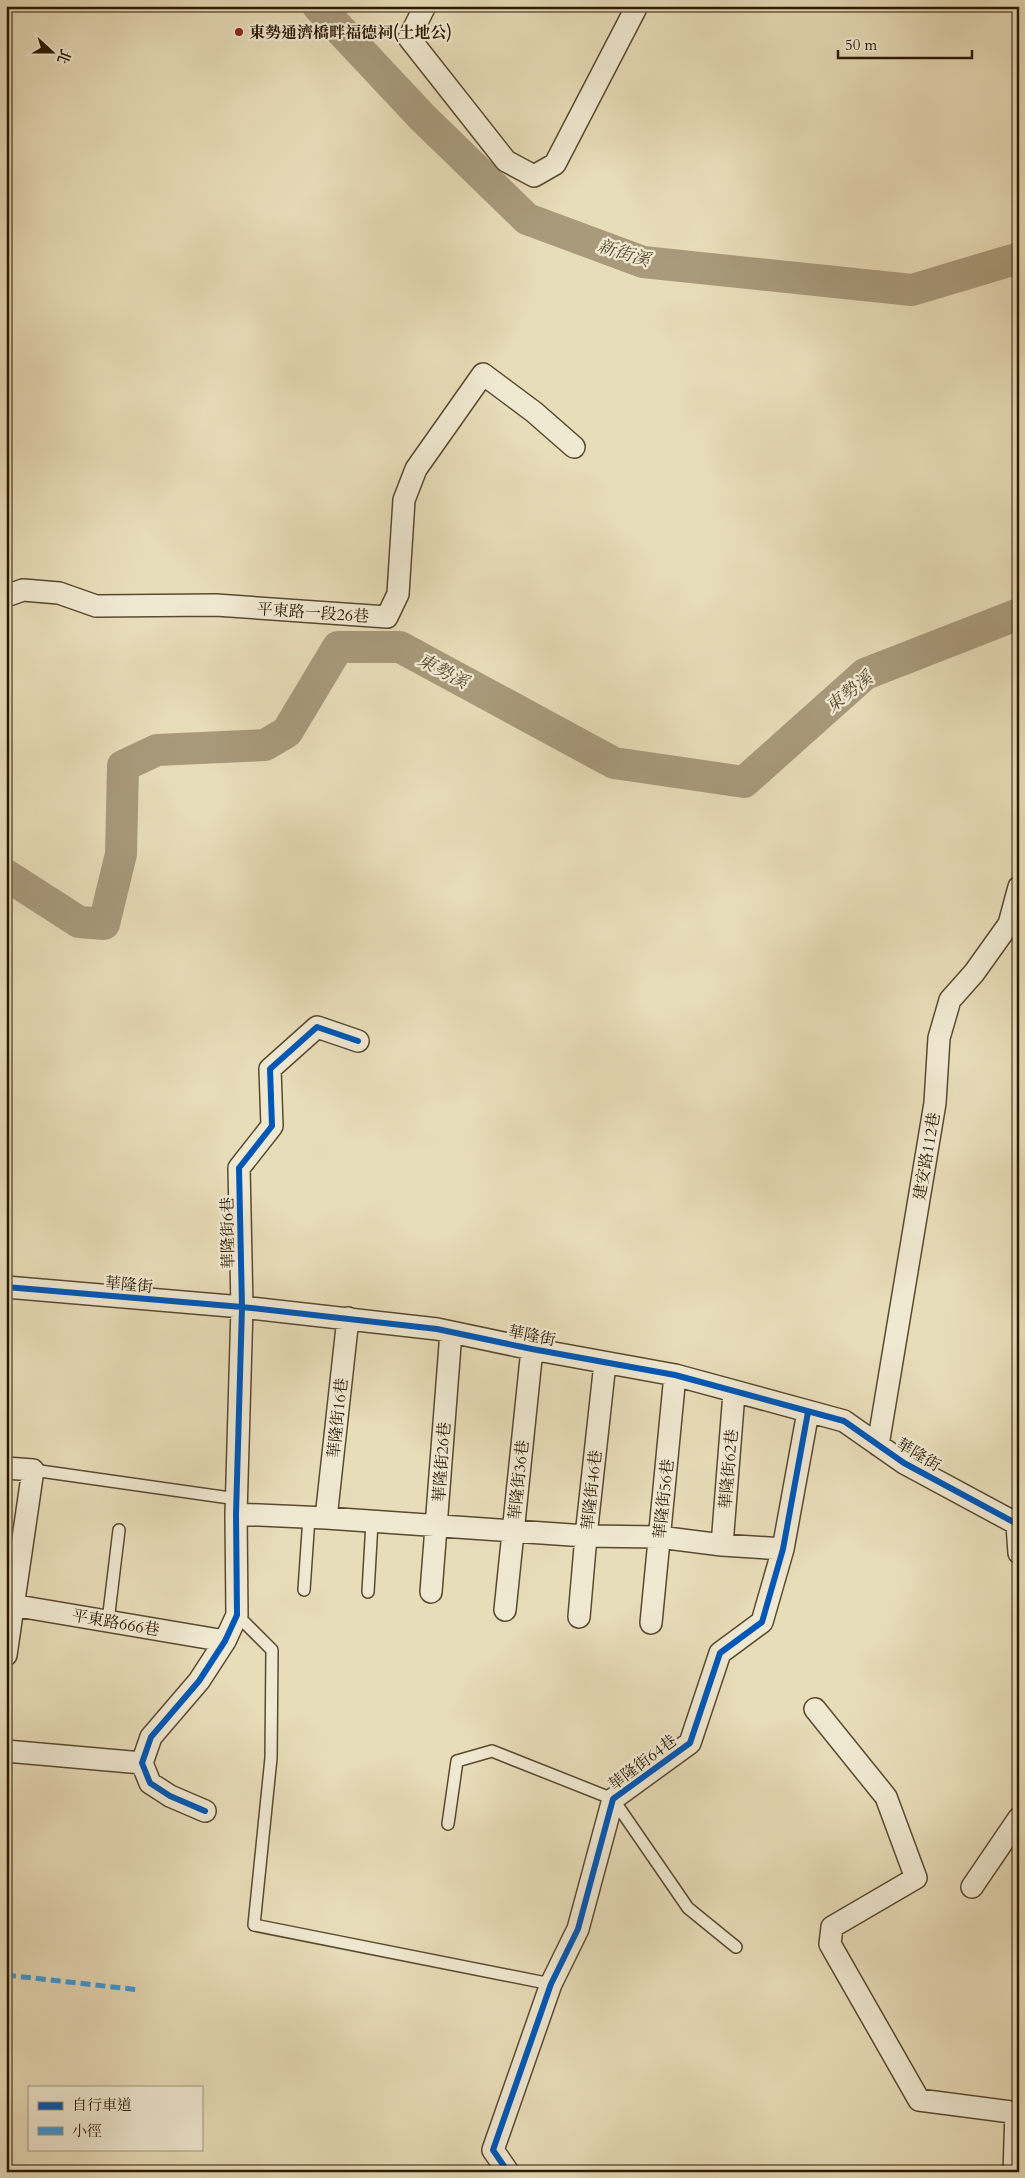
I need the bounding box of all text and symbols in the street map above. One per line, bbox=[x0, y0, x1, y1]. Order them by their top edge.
place label: 東勢通濟橋畔福德祠(土地公) bbox=[249, 22, 452, 44]
marker: 東勢通濟橋畔福德祠(土地公) bbox=[233, 26, 245, 38]
north arrow bbox=[28, 28, 78, 78]
scale bar bbox=[838, 28, 971, 60]
text: 50 m bbox=[845, 35, 877, 55]
text: 北 bbox=[52, 47, 75, 66]
water label: 新街溪 bbox=[594, 234, 655, 274]
street label: 平東路一段26巷 bbox=[256, 598, 370, 628]
water label: 東勢溪 bbox=[413, 648, 474, 696]
water label: 東勢溪 bbox=[820, 665, 880, 719]
street label: 建安路112巷 bbox=[908, 1111, 946, 1202]
street label: 華隆街6巷 bbox=[216, 1197, 240, 1269]
street label: 華隆街 bbox=[104, 1272, 154, 1298]
street label: 華隆街 bbox=[506, 1321, 557, 1351]
street label: 華隆街16巷 bbox=[323, 1377, 353, 1459]
street label: 華隆街26巷 bbox=[428, 1421, 456, 1503]
street label: 華隆街62巷 bbox=[715, 1428, 743, 1510]
street label: 華隆街 bbox=[892, 1433, 945, 1477]
street label: 華隆街36巷 bbox=[504, 1439, 534, 1521]
street label: 華隆街46巷 bbox=[577, 1449, 607, 1531]
street label: 華隆街56巷 bbox=[649, 1458, 679, 1540]
street label: 平東路666巷 bbox=[70, 1604, 161, 1642]
street label: 華隆街64巷 bbox=[604, 1730, 681, 1796]
legend bbox=[28, 2086, 202, 2150]
text: 自行車道 bbox=[72, 2095, 132, 2115]
text: 小徑 bbox=[72, 2121, 102, 2141]

